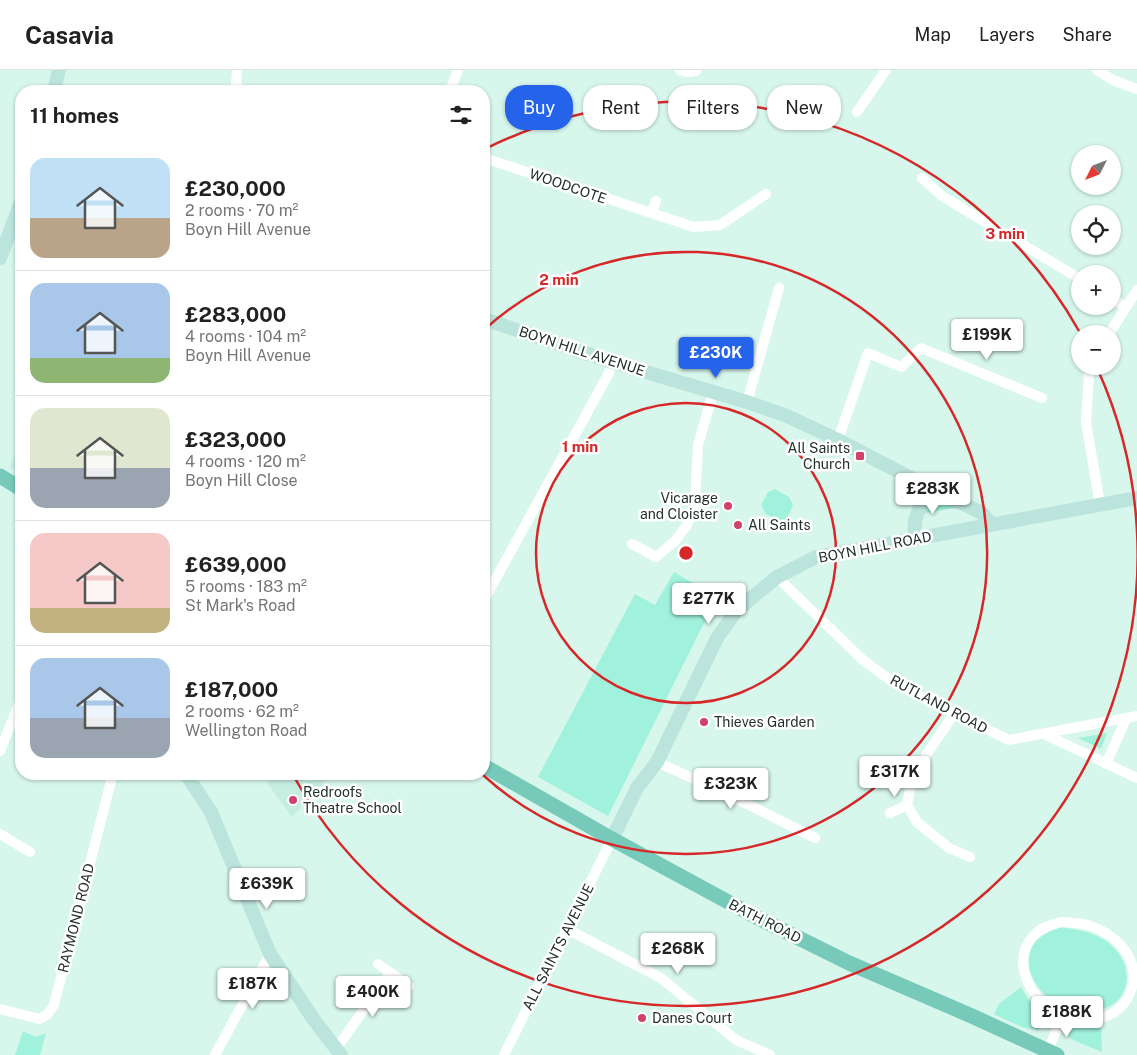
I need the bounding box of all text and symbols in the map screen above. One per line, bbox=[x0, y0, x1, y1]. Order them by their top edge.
text: Casavia bbox=[25, 21, 114, 49]
text: Map bbox=[915, 24, 951, 45]
text: Layers bbox=[979, 24, 1035, 45]
text: Share bbox=[1063, 24, 1112, 45]
chip: Buy bbox=[505, 85, 573, 130]
chip: Rent bbox=[583, 85, 658, 130]
chip: Filters bbox=[668, 85, 757, 130]
chip: New bbox=[767, 85, 841, 130]
icon: filters bbox=[447, 101, 475, 129]
text: 11 homes bbox=[30, 103, 119, 128]
north arrow bbox=[1071, 145, 1121, 195]
map controls bbox=[1071, 145, 1121, 375]
street label: WOODCOTE bbox=[527, 165, 609, 207]
text: £230,000 bbox=[185, 176, 286, 201]
icon: home bbox=[70, 178, 130, 238]
text: 2 rooms · 70 m² bbox=[185, 201, 298, 220]
button: locate bbox=[1071, 205, 1121, 255]
text: Boyn Hill Avenue bbox=[185, 220, 311, 239]
text: 3 min bbox=[985, 225, 1025, 242]
button: + bbox=[1071, 265, 1121, 315]
text: 2 min bbox=[539, 271, 579, 288]
text: £283,000 bbox=[185, 302, 286, 327]
icon: home bbox=[70, 303, 130, 363]
pin: £199K bbox=[952, 318, 1022, 361]
street label: BOYN HILL AVENUE bbox=[517, 323, 647, 379]
text: £199K bbox=[962, 325, 1012, 344]
button: − bbox=[1071, 325, 1121, 375]
text: 4 rooms · 104 m² bbox=[185, 327, 306, 346]
pin: £230K bbox=[681, 336, 751, 379]
text: £230K bbox=[690, 343, 742, 362]
text: Boyn Hill Avenue bbox=[185, 346, 311, 365]
text: £323,000 bbox=[185, 427, 286, 452]
icon: home bbox=[70, 428, 130, 488]
text: 1 min bbox=[562, 438, 598, 455]
place label: All Saints Church bbox=[787, 440, 850, 472]
marker: All Saints Church bbox=[854, 450, 866, 462]
text: 4 rooms · 120 m² bbox=[185, 452, 306, 471]
text: Boyn Hill Close bbox=[185, 471, 298, 490]
pin: £283K bbox=[898, 472, 968, 515]
text: £283K bbox=[906, 479, 960, 498]
place label: Vicarage and Cloister bbox=[640, 490, 718, 522]
marker: Vicarage and Cloister bbox=[722, 500, 734, 512]
place label: All Saints bbox=[748, 517, 811, 533]
marker: All Saints bbox=[732, 519, 744, 531]
street label: BOYN HILL ROAD bbox=[817, 528, 933, 566]
centre of rings bbox=[677, 544, 695, 562]
text: £639,000 bbox=[185, 552, 286, 577]
icon: home bbox=[70, 553, 130, 613]
text: 5 rooms · 183 m² bbox=[185, 577, 307, 596]
pin: £277K bbox=[674, 582, 744, 625]
text: £277K bbox=[683, 589, 735, 608]
text: St Mark's Road bbox=[185, 596, 296, 615]
street label: RUTLAND ROAD bbox=[888, 672, 990, 736]
text: £187,000 bbox=[185, 677, 278, 702]
icon: home bbox=[70, 678, 130, 738]
text: 2 rooms · 62 m² bbox=[185, 702, 299, 721]
place label: Thieves Garden bbox=[714, 714, 815, 730]
marker: Thieves Garden bbox=[698, 716, 710, 728]
text: Wellington Road bbox=[185, 721, 307, 740]
pin: £317K bbox=[860, 756, 930, 798]
text: £317K bbox=[870, 762, 920, 781]
pin: £323K bbox=[696, 768, 766, 810]
text: £323K bbox=[704, 774, 758, 793]
place label: Redroofs Theatre School bbox=[303, 784, 402, 816]
marker: Redroofs Theatre School bbox=[287, 794, 299, 806]
street label: RAYMOND ROAD bbox=[55, 862, 97, 974]
pin: £639K bbox=[232, 868, 302, 910]
text: £639K bbox=[240, 874, 294, 893]
street label: ALL SAINTS AVENUE bbox=[519, 881, 597, 1013]
street label: BATH ROAD bbox=[726, 896, 804, 946]
pin: £268K bbox=[643, 932, 713, 975]
text: £268K bbox=[651, 939, 705, 958]
pin: £187K bbox=[218, 968, 288, 1010]
text: £187K bbox=[228, 974, 278, 993]
pin: £400K bbox=[338, 976, 408, 1018]
text: £400K bbox=[347, 982, 399, 1001]
pin: £188K bbox=[1032, 996, 1102, 1038]
text: £188K bbox=[1042, 1002, 1092, 1021]
place label: Danes Court bbox=[652, 1010, 732, 1026]
marker: Danes Court bbox=[636, 1012, 648, 1024]

